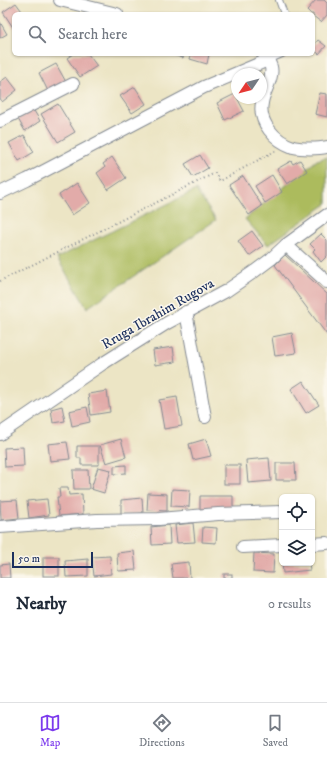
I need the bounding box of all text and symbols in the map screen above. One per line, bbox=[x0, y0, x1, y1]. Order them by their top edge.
search box bbox=[12, 12, 315, 56]
icon: search bbox=[26, 23, 48, 45]
text: Search here bbox=[58, 25, 127, 44]
north arrow bbox=[231, 68, 267, 104]
street label: Rruga Ibrahim Rugova bbox=[99, 274, 217, 353]
map controls bbox=[279, 494, 315, 566]
button: locate bbox=[279, 494, 315, 530]
button: layers bbox=[279, 530, 315, 566]
scale bar bbox=[12, 550, 93, 569]
text: 50 m bbox=[18, 552, 40, 566]
text: Nearby bbox=[16, 593, 66, 615]
text: 0 results bbox=[268, 596, 311, 612]
tab: Map bbox=[39, 712, 61, 750]
tab: Directions bbox=[139, 712, 185, 750]
tab: Saved bbox=[263, 712, 288, 750]

